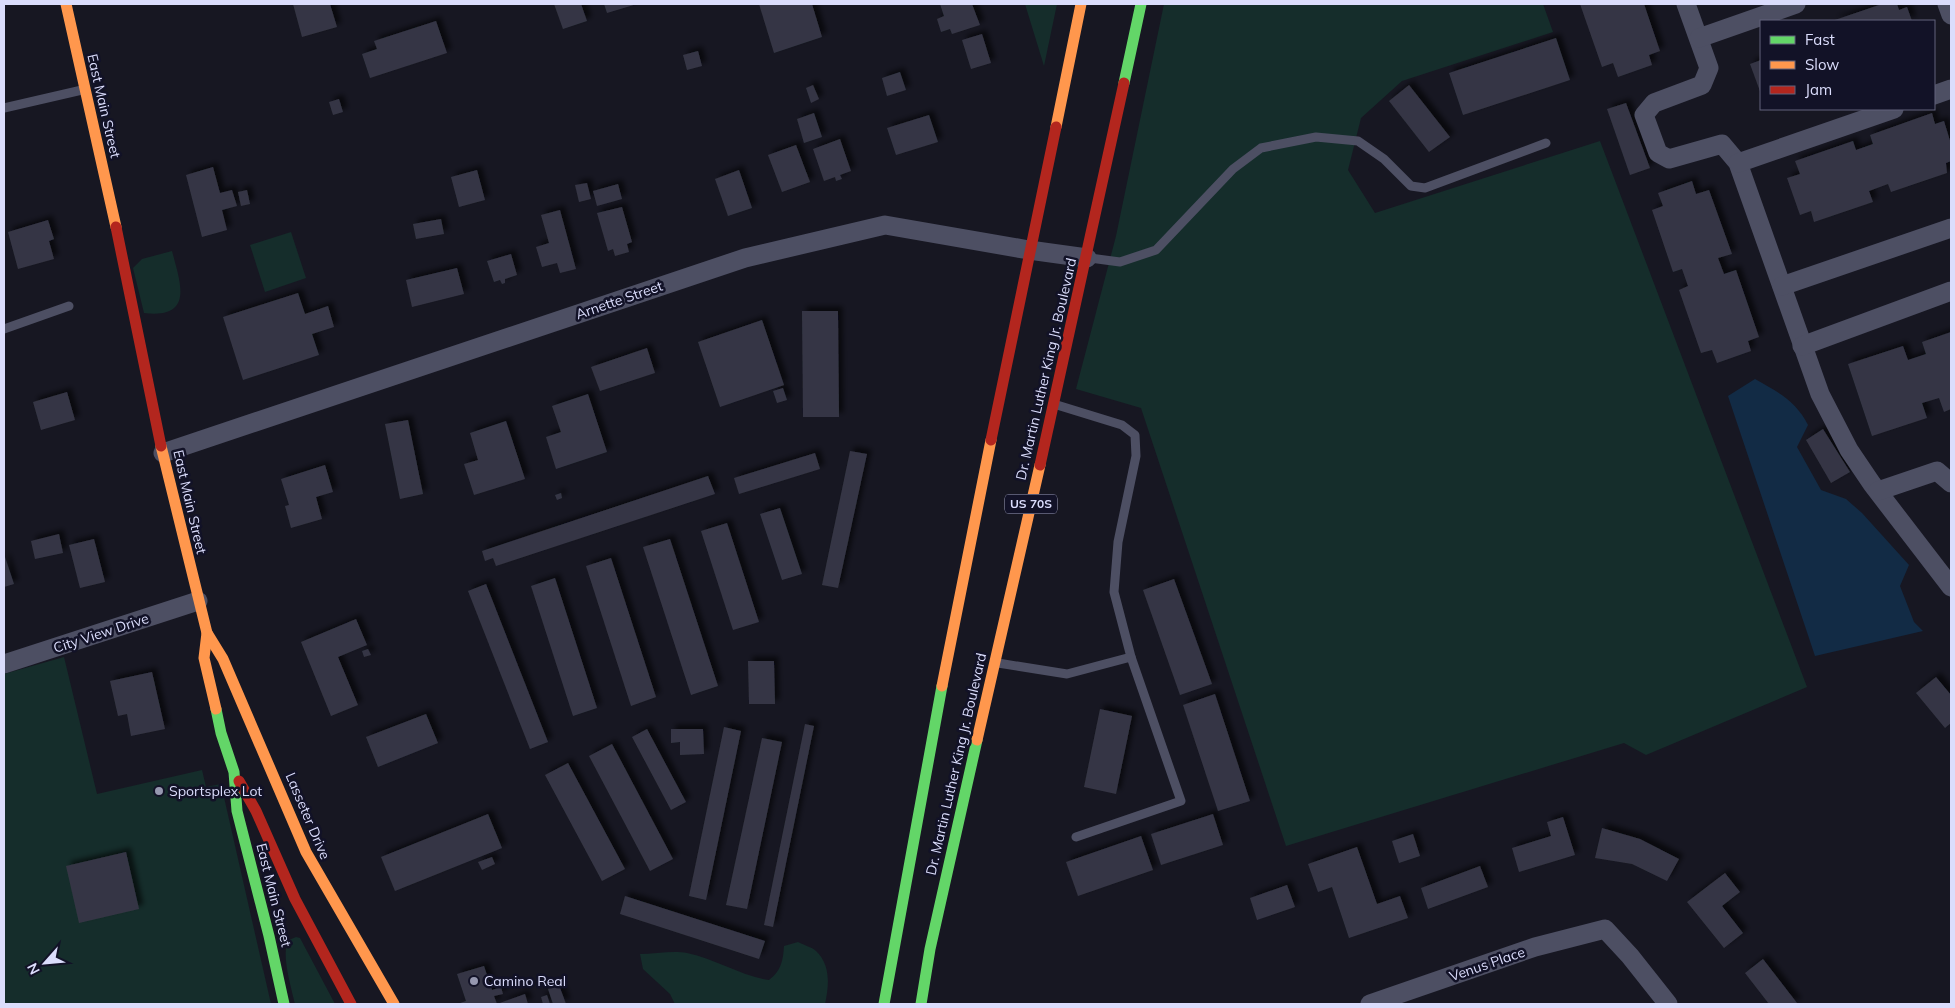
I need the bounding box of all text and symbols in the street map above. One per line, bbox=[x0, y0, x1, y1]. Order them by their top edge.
legend bbox=[1760, 20, 1935, 110]
text: Fast bbox=[1805, 30, 1835, 49]
street label: East Main Street bbox=[83, 52, 125, 160]
text: Slow bbox=[1805, 55, 1839, 74]
text: Jam bbox=[1805, 80, 1832, 99]
street label: Dr. Martin Luther King Jr. Boulevard bbox=[1012, 256, 1080, 482]
street label: Arnette Street bbox=[573, 277, 665, 323]
street label: East Main Street bbox=[169, 448, 211, 556]
road number: US 70S bbox=[1005, 494, 1057, 514]
street label: City View Drive bbox=[51, 609, 151, 657]
street label: Dr. Martin Luther King Jr. Boulevard bbox=[922, 651, 990, 877]
street label: Lasseter Drive bbox=[282, 770, 334, 862]
place label: Sportsplex Lot bbox=[169, 782, 262, 800]
marker: Sportsplex Lot bbox=[153, 785, 165, 797]
street label: East Main Street bbox=[252, 841, 296, 949]
north arrow bbox=[20, 938, 70, 988]
street label: Venus Place bbox=[1447, 943, 1527, 985]
text: N bbox=[23, 960, 44, 978]
place label: Camino Real bbox=[484, 972, 566, 990]
marker: Camino Real bbox=[468, 975, 480, 987]

